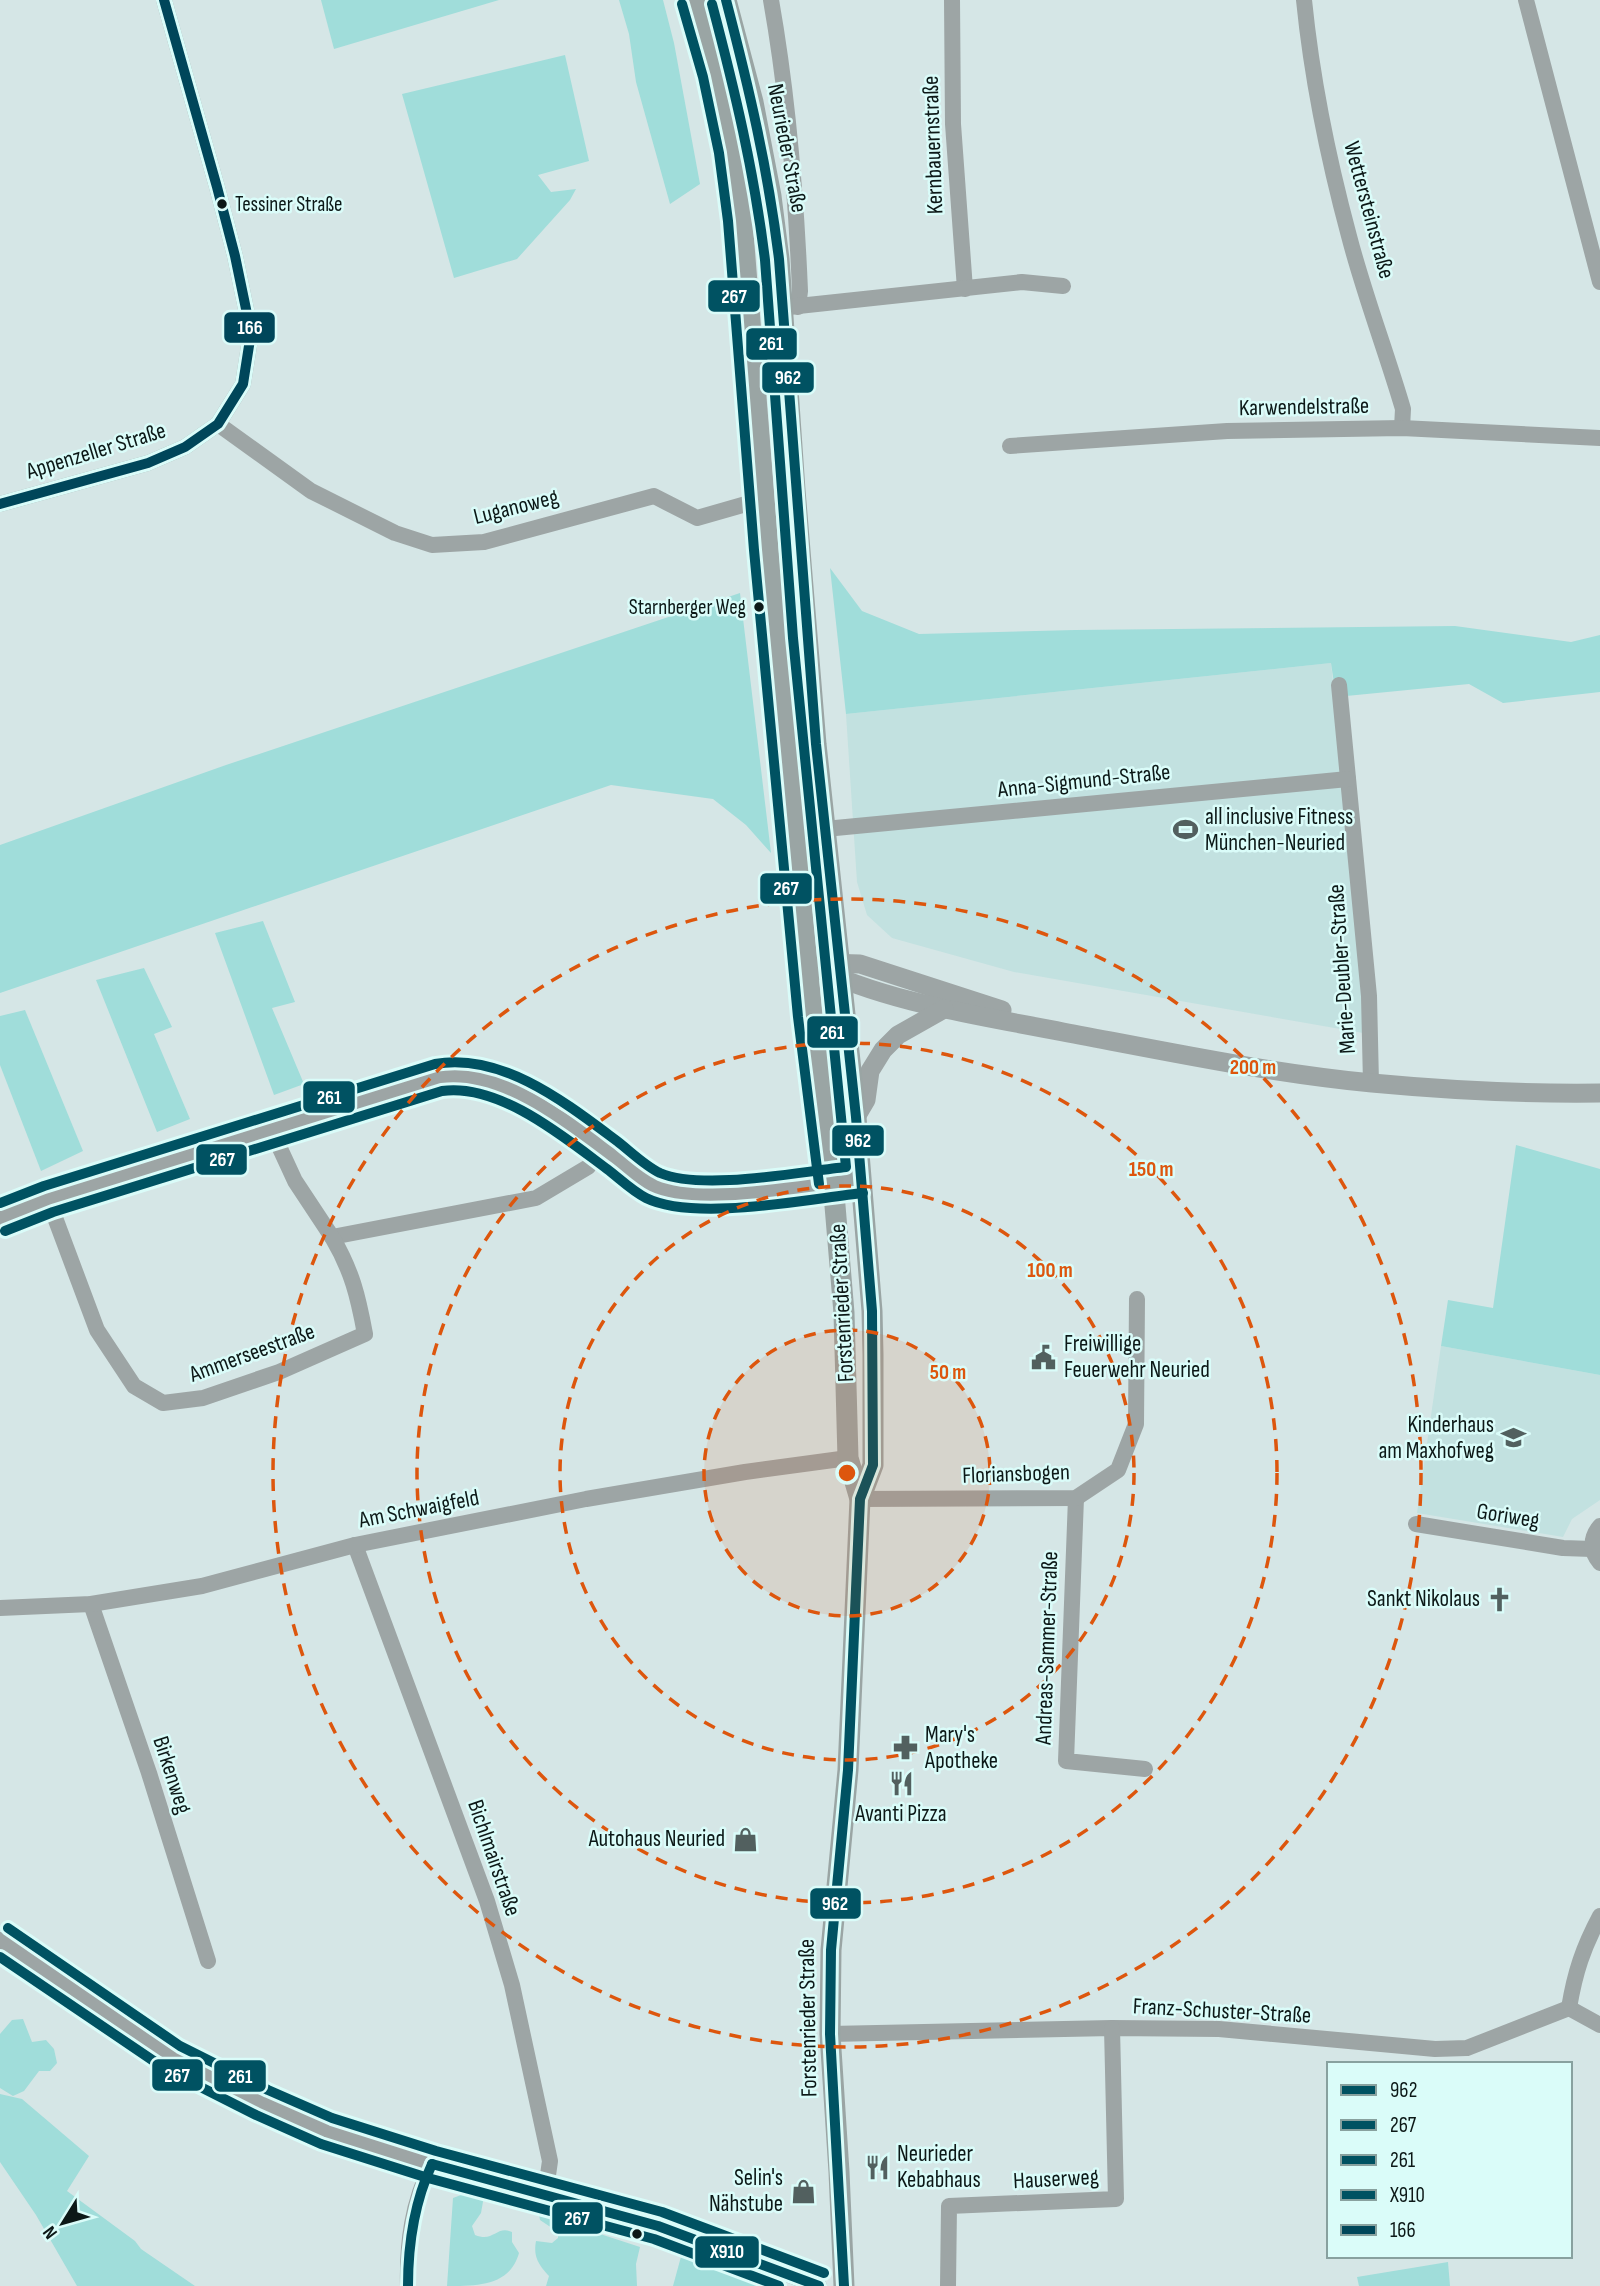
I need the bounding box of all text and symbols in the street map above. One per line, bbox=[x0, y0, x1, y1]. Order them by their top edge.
street label: Kernbauernstraße bbox=[917, 75, 949, 215]
street label: Neurieder Straße bbox=[761, 81, 813, 215]
street label: Wettersteinstraße bbox=[1337, 138, 1401, 282]
place label: Tessiner Straße bbox=[235, 192, 343, 217]
marker: Tessiner Straße bbox=[215, 197, 229, 211]
line badge: 267 bbox=[707, 279, 761, 313]
text: 267 bbox=[721, 286, 747, 309]
line badge: 166 bbox=[223, 311, 276, 344]
text: 166 bbox=[237, 317, 263, 340]
line badge: 261 bbox=[745, 327, 798, 361]
text: 261 bbox=[759, 333, 784, 356]
line badge: 962 bbox=[761, 361, 815, 394]
text: 962 bbox=[775, 367, 801, 390]
street label: Karwendelstraße bbox=[1239, 392, 1369, 422]
street label: Appenzeller Straße bbox=[22, 416, 169, 486]
street label: Luganoweg bbox=[471, 483, 561, 531]
place label: Starnberger Weg bbox=[629, 595, 746, 620]
marker: Starnberger Weg bbox=[752, 600, 766, 614]
street label: Anna-Sigmund-Straße bbox=[995, 758, 1172, 804]
place label: all inclusive Fitness München-Neuried bbox=[1205, 803, 1353, 857]
sports icon: all inclusive Fitness München-Neuried bbox=[1171, 816, 1199, 844]
line badge: 267 bbox=[759, 872, 813, 905]
text: 267 bbox=[773, 878, 799, 901]
street label: Marie-Deubler-Straße bbox=[1322, 883, 1362, 1055]
line badge: 261 bbox=[806, 1015, 859, 1049]
text: 261 bbox=[820, 1022, 845, 1045]
text: 200 m bbox=[1230, 1055, 1276, 1080]
line badge: 261 bbox=[302, 1080, 356, 1114]
text: 261 bbox=[317, 1087, 342, 1110]
line badge: 962 bbox=[831, 1124, 885, 1157]
text: 962 bbox=[845, 1130, 871, 1153]
line badge: 267 bbox=[195, 1143, 248, 1176]
text: 267 bbox=[209, 1149, 235, 1172]
text: 150 m bbox=[1129, 1157, 1173, 1182]
street label: Forstenrieder Straße bbox=[824, 1223, 860, 1383]
text: 100 m bbox=[1027, 1258, 1073, 1283]
street label: Ammerseestraße bbox=[185, 1317, 318, 1389]
place label: Freiwillige Feuerwehr Neuried bbox=[1064, 1330, 1210, 1384]
public building icon: Freiwillige Feuerwehr Neuried bbox=[1030, 1343, 1058, 1371]
text: 50 m bbox=[930, 1360, 966, 1385]
place label: Kinderhaus am Maxhofweg bbox=[1378, 1411, 1494, 1465]
school or university icon: Kinderhaus am Maxhofweg bbox=[1500, 1424, 1528, 1452]
street label: Floriansbogen bbox=[962, 1458, 1070, 1490]
centre of rings bbox=[835, 1461, 859, 1485]
street label: Am Schwaigfeld bbox=[356, 1484, 481, 1535]
street label: Goriweg bbox=[1475, 1497, 1541, 1535]
street label: Andreas-Sammer-Straße bbox=[1030, 1551, 1064, 1746]
place label: Sankt Nikolaus bbox=[1367, 1585, 1480, 1613]
church icon: Sankt Nikolaus bbox=[1486, 1585, 1514, 1613]
place label: Mary's Apotheke bbox=[924, 1721, 998, 1775]
street label: Birkenweg bbox=[146, 1733, 198, 1817]
pharmacy icon: Mary's Apotheke bbox=[891, 1734, 919, 1762]
restaurant icon: Avanti Pizza bbox=[887, 1770, 915, 1798]
street label: Bichlmairstraße bbox=[461, 1796, 527, 1920]
place label: Avanti Pizza bbox=[854, 1800, 947, 1828]
place label: Autohaus Neuried bbox=[588, 1825, 725, 1853]
shop icon: Autohaus Neuried bbox=[731, 1825, 759, 1853]
line badge: 962 bbox=[809, 1887, 862, 1920]
text: 962 bbox=[822, 1893, 848, 1916]
street label: Forstenrieder Straße bbox=[793, 1939, 823, 2097]
street label: Franz-Schuster-Straße bbox=[1132, 1992, 1312, 2030]
line badge: 267 bbox=[151, 2058, 204, 2092]
line badge: 261 bbox=[213, 2059, 267, 2093]
legend bbox=[1327, 2062, 1572, 2258]
text: 267 bbox=[164, 2065, 190, 2088]
text: 261 bbox=[228, 2066, 253, 2089]
text: 962 bbox=[1390, 2078, 1417, 2103]
text: 267 bbox=[1390, 2113, 1417, 2138]
place label: Neurieder Kebabhaus bbox=[897, 2140, 981, 2194]
text: 261 bbox=[1390, 2148, 1416, 2173]
restaurant icon: Neurieder Kebabhaus bbox=[863, 2153, 891, 2181]
street label: Hauserweg bbox=[1012, 2163, 1100, 2195]
place label: Selin's Nähstube bbox=[709, 2164, 783, 2218]
shop icon: Selin's Nähstube bbox=[789, 2177, 817, 2205]
text: X910 bbox=[1389, 2183, 1425, 2208]
north arrow bbox=[28, 2188, 98, 2258]
line badge: 267 bbox=[551, 2201, 604, 2235]
text: 267 bbox=[564, 2208, 590, 2231]
text: 166 bbox=[1390, 2218, 1416, 2243]
text: N bbox=[38, 2221, 63, 2243]
unlabelled marker bbox=[630, 2227, 644, 2241]
line badge: X910 bbox=[694, 2235, 760, 2269]
text: X910 bbox=[709, 2241, 744, 2264]

